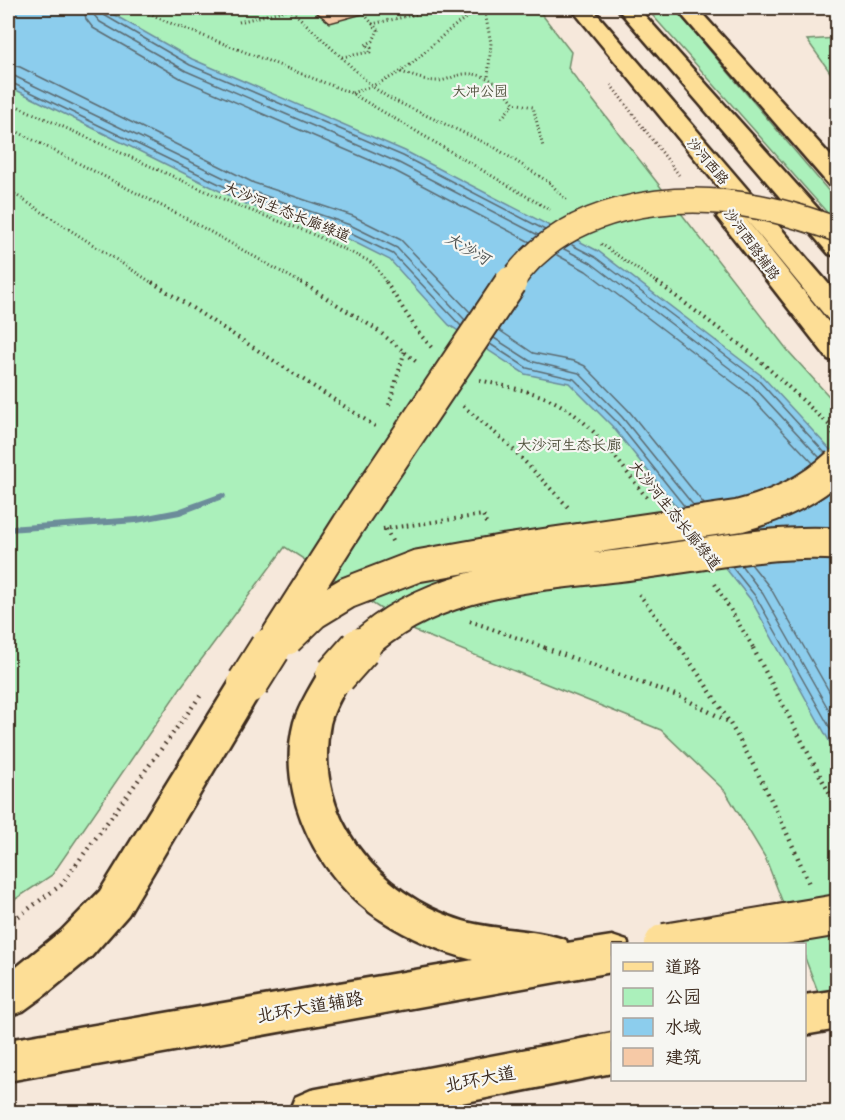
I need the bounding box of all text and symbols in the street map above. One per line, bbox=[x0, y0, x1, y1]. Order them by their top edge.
park label: 大冲公园 bbox=[452, 83, 508, 100]
street label: 沙河西路 bbox=[683, 134, 732, 188]
street label: 大沙河生态长廊绿道 bbox=[221, 178, 353, 247]
street label: 沙河西路辅路 bbox=[720, 205, 783, 283]
water label: 大沙河 bbox=[442, 228, 496, 271]
park label: 大沙河生态长廊 bbox=[516, 436, 622, 455]
street label: 大沙河生态长廊绿道 bbox=[625, 457, 724, 574]
legend bbox=[611, 943, 806, 1081]
text: 道路 bbox=[665, 956, 701, 979]
text: 公园 bbox=[665, 986, 701, 1009]
street label: 北环大道辅路 bbox=[255, 987, 365, 1028]
text: 水域 bbox=[665, 1016, 701, 1039]
text: 建筑 bbox=[665, 1046, 701, 1069]
street label: 北环大道 bbox=[443, 1061, 518, 1098]

